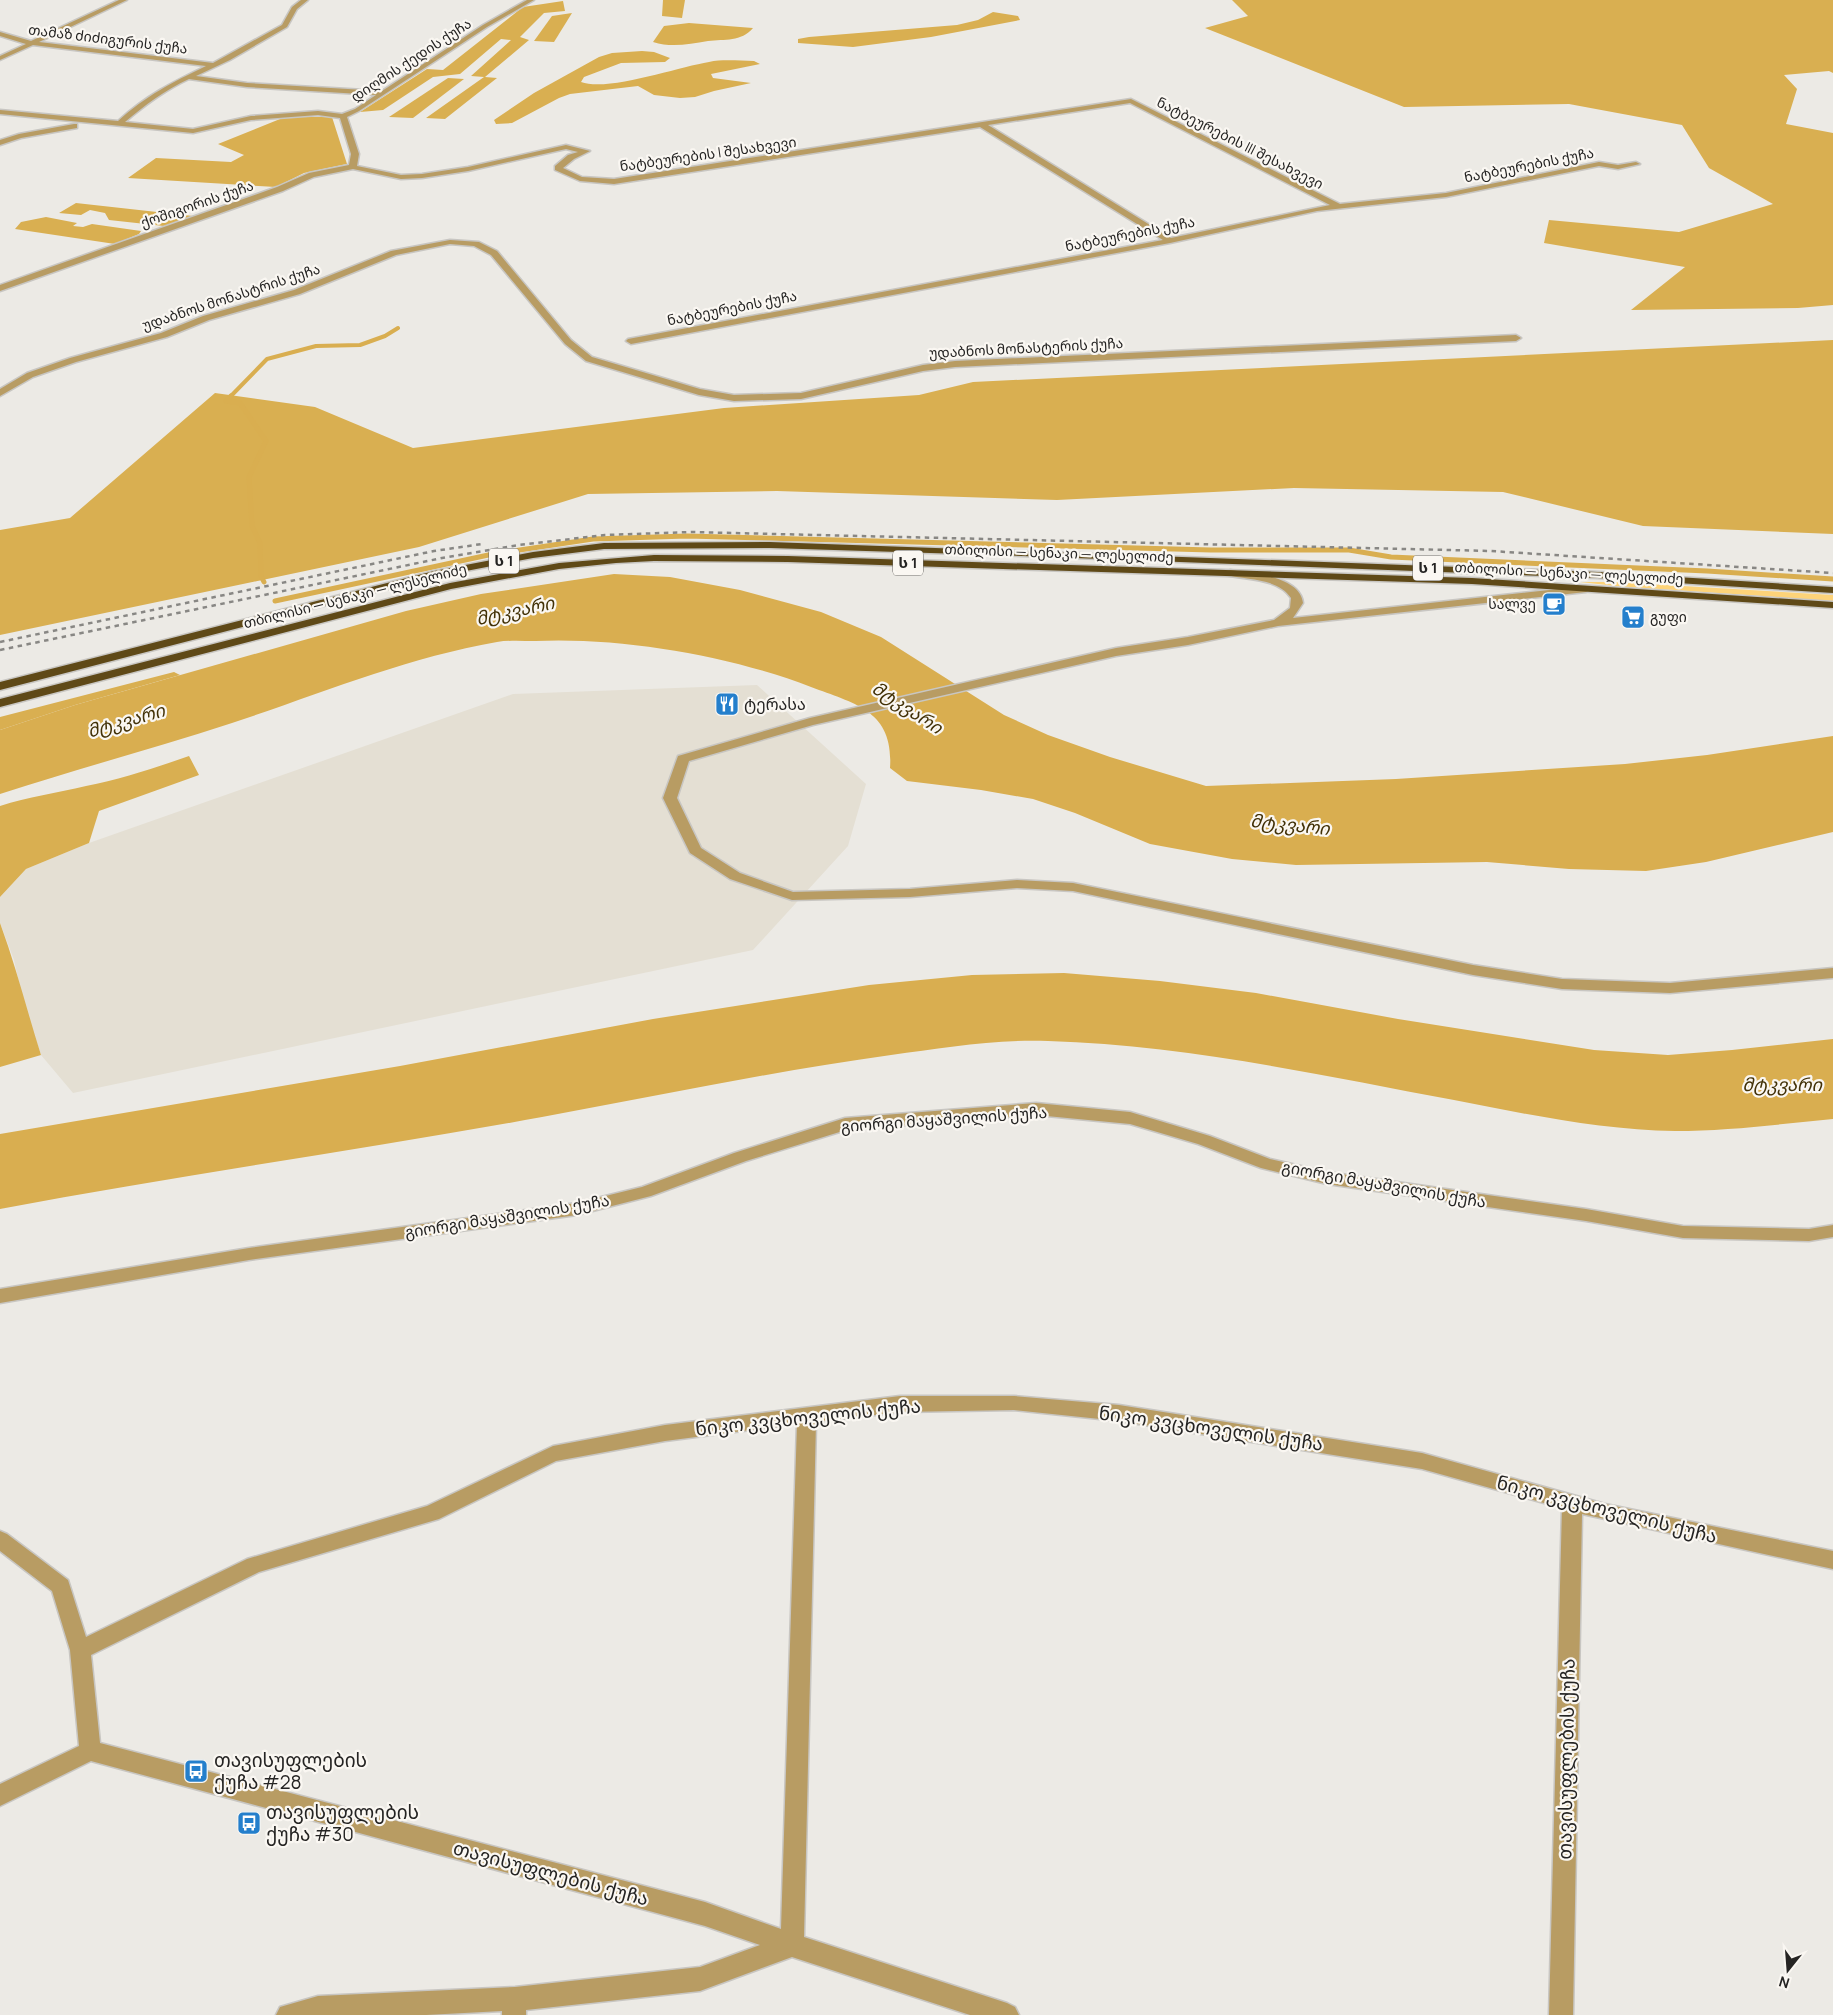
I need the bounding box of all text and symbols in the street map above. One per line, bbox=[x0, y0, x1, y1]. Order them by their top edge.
street label: დიღმის ქედის ქუჩა bbox=[347, 13, 475, 106]
street label: თამაზ ძიძიგურის ქუჩა bbox=[27, 19, 189, 58]
street label: ნატბეურების III შესახვევი bbox=[1154, 92, 1327, 193]
street label: ნატბეურების I შესახვევი bbox=[618, 132, 798, 175]
street label: ნატბეურების ქუჩა bbox=[1462, 143, 1595, 186]
street label: ქოშიგორის ქუჩა bbox=[138, 175, 256, 232]
street label: ნატბეურების ქუჩა bbox=[1063, 212, 1196, 255]
street label: უდაბნოს მონასტრის ქუჩა bbox=[139, 259, 322, 334]
street label: ნატბეურების ქუჩა bbox=[665, 286, 798, 329]
street label: უდაბნოს მონასტერის ქუჩა bbox=[928, 333, 1124, 362]
street label: თბილისი — სენაკი — ლესელიძე bbox=[944, 539, 1174, 566]
road number: ს 1 bbox=[489, 548, 519, 574]
road number: ს 1 bbox=[893, 550, 923, 576]
road number: ს 1 bbox=[1413, 556, 1443, 580]
street label: თბილისი — სენაკი — ლესელიძე bbox=[1454, 557, 1684, 588]
street label: თბილისი — სენაკი — ლესელიძე bbox=[241, 559, 468, 632]
water label: მტკვარი bbox=[473, 590, 557, 630]
cafe icon: სალვე bbox=[1541, 591, 1567, 617]
place label: სალვე bbox=[1488, 594, 1536, 613]
supermarket icon: გუფი bbox=[1620, 604, 1646, 630]
place label: გუფი bbox=[1650, 607, 1687, 626]
water label: მტკვარი bbox=[868, 675, 948, 739]
restaurant icon: ტერასა bbox=[714, 691, 740, 717]
place label: ტერასა bbox=[744, 693, 806, 715]
water label: მტკვარი bbox=[84, 697, 168, 743]
water label: მტკვარი bbox=[1249, 808, 1332, 840]
water label: მტკვარი bbox=[1742, 1072, 1822, 1096]
street label: გიორგი მაყაშვილის ქუჩა bbox=[840, 1101, 1048, 1137]
street label: გიორგი მაყაშვილის ქუჩა bbox=[1280, 1155, 1488, 1213]
street label: გიორგი მაყაშვილის ქუჩა bbox=[403, 1189, 611, 1243]
street label: ნიკო კვცხოველის ქუჩა bbox=[694, 1392, 922, 1442]
street label: ნიკო კვცხოველის ქუჩა bbox=[1097, 1399, 1325, 1457]
street label: ნიკო კვცხოველის ქუჩა bbox=[1494, 1469, 1720, 1549]
street label: თავისუფლების ქუჩა bbox=[1551, 1658, 1581, 1860]
place label: თავისუფლების ქუჩა #28 bbox=[214, 1747, 367, 1795]
bus stop icon: თავისუფლების ქუჩა #28 bbox=[183, 1758, 209, 1784]
place label: თავისუფლების ქუჩა #30 bbox=[266, 1799, 419, 1847]
bus stop icon: თავისუფლების ქუჩა #30 bbox=[236, 1810, 262, 1836]
street label: თავისუფლების ქუჩა bbox=[450, 1834, 652, 1912]
north arrow bbox=[1763, 1945, 1813, 1995]
text: N bbox=[1776, 1972, 1792, 1993]

